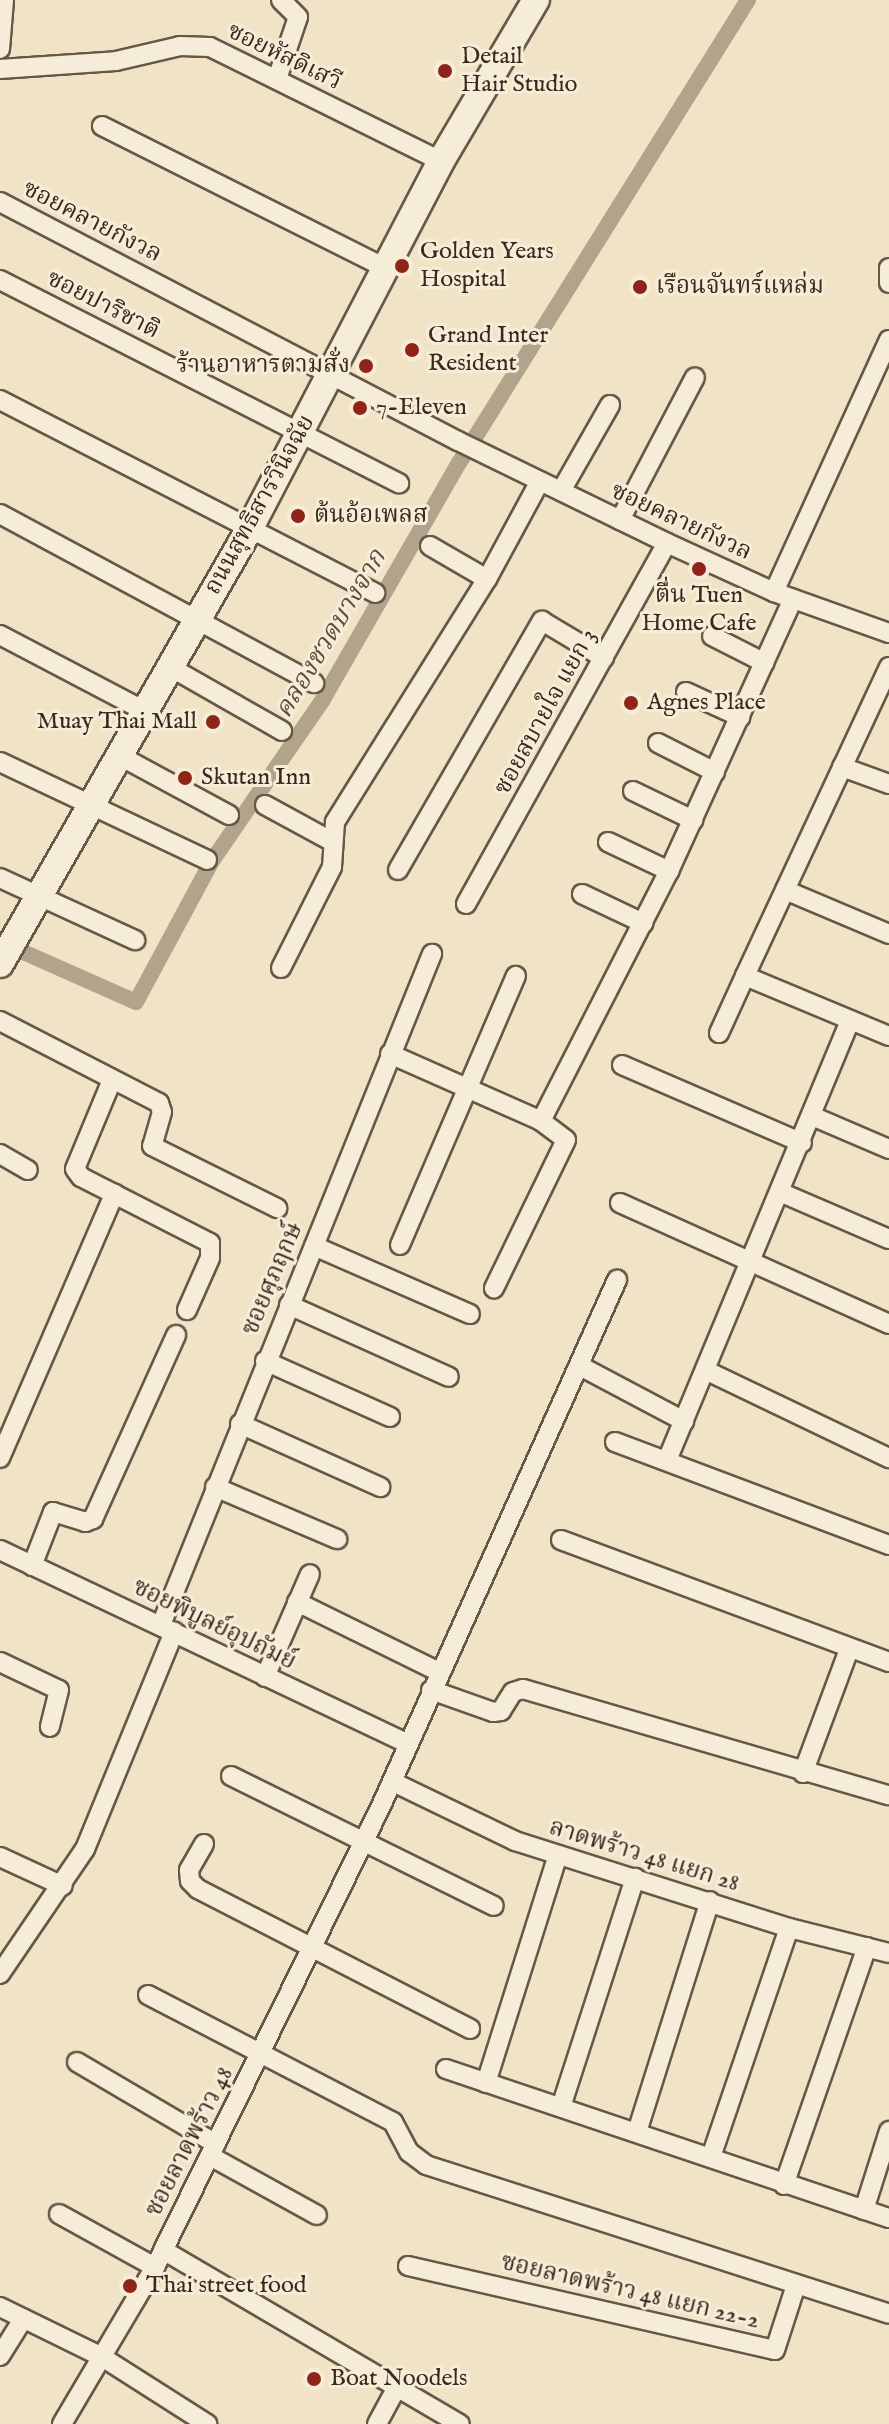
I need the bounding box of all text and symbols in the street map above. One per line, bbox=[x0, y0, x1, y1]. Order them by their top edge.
street label: ซอยหัสดิเสวี bbox=[222, 17, 346, 97]
place label: Detail Hair Studio bbox=[461, 43, 577, 99]
marker: Detail Hair Studio bbox=[436, 62, 454, 80]
street label: ซอยคลายกังวล bbox=[18, 175, 166, 269]
place label: Golden Years Hospital bbox=[420, 238, 554, 294]
marker: Golden Years Hospital bbox=[391, 255, 413, 277]
street label: ซอยปาริชาติ bbox=[42, 264, 164, 346]
place label: เรือนจันทร์แหล่ม bbox=[656, 273, 824, 301]
marker: เรือนจันทร์แหล่ม bbox=[631, 278, 649, 296]
place label: Grand Inter Resident bbox=[428, 322, 548, 378]
marker: Grand Inter Resident bbox=[403, 341, 421, 359]
place label: ร้านอาหารตามสั่ง bbox=[176, 352, 350, 380]
marker: ร้านอาหารตามสั่ง bbox=[357, 357, 375, 375]
place label: 7-Eleven bbox=[376, 394, 467, 422]
marker: 7-Eleven bbox=[351, 399, 369, 417]
street label: ถนนสุทธิสารวินิจฉัย bbox=[199, 410, 321, 600]
street label: ซอยคลายกังวล bbox=[606, 477, 756, 567]
place label: ต้นอ้อเพลส bbox=[314, 502, 428, 530]
marker: ต้นอ้อเพลส bbox=[289, 507, 307, 525]
water label: คลองชวดบางจาก bbox=[268, 544, 394, 724]
marker: ตื่น Tuen Home Cafe bbox=[690, 560, 708, 578]
place label: ตื่น Tuen Home Cafe bbox=[641, 582, 757, 638]
street label: ซอยสบายใจ แยก 3 bbox=[489, 624, 603, 800]
place label: Agnes Place bbox=[647, 689, 766, 717]
marker: Agnes Place bbox=[622, 694, 640, 712]
place label: Muay Thai Mall bbox=[37, 708, 197, 736]
marker: Muay Thai Mall bbox=[204, 713, 222, 731]
place label: Skutan Inn bbox=[201, 764, 311, 792]
marker: Skutan Inn bbox=[176, 769, 194, 787]
street label: ซอยศุภฤกษ์ bbox=[236, 1218, 310, 1340]
street label: ซอยพิบูลย์อุปถัมย์ bbox=[128, 1573, 300, 1677]
street label: ลาดพร้าว 48 แยก 28 bbox=[546, 1813, 742, 1899]
street label: ซอยลาดพร้าว 48 bbox=[140, 2062, 240, 2222]
street label: ซอยลาดพร้าว 48 แยก 22-2 bbox=[498, 2248, 762, 2336]
place label: Thai street food bbox=[146, 2272, 307, 2300]
marker: Thai street food bbox=[121, 2277, 139, 2295]
place label: Boat Noodels bbox=[330, 2365, 467, 2393]
marker: Boat Noodels bbox=[305, 2370, 323, 2388]

